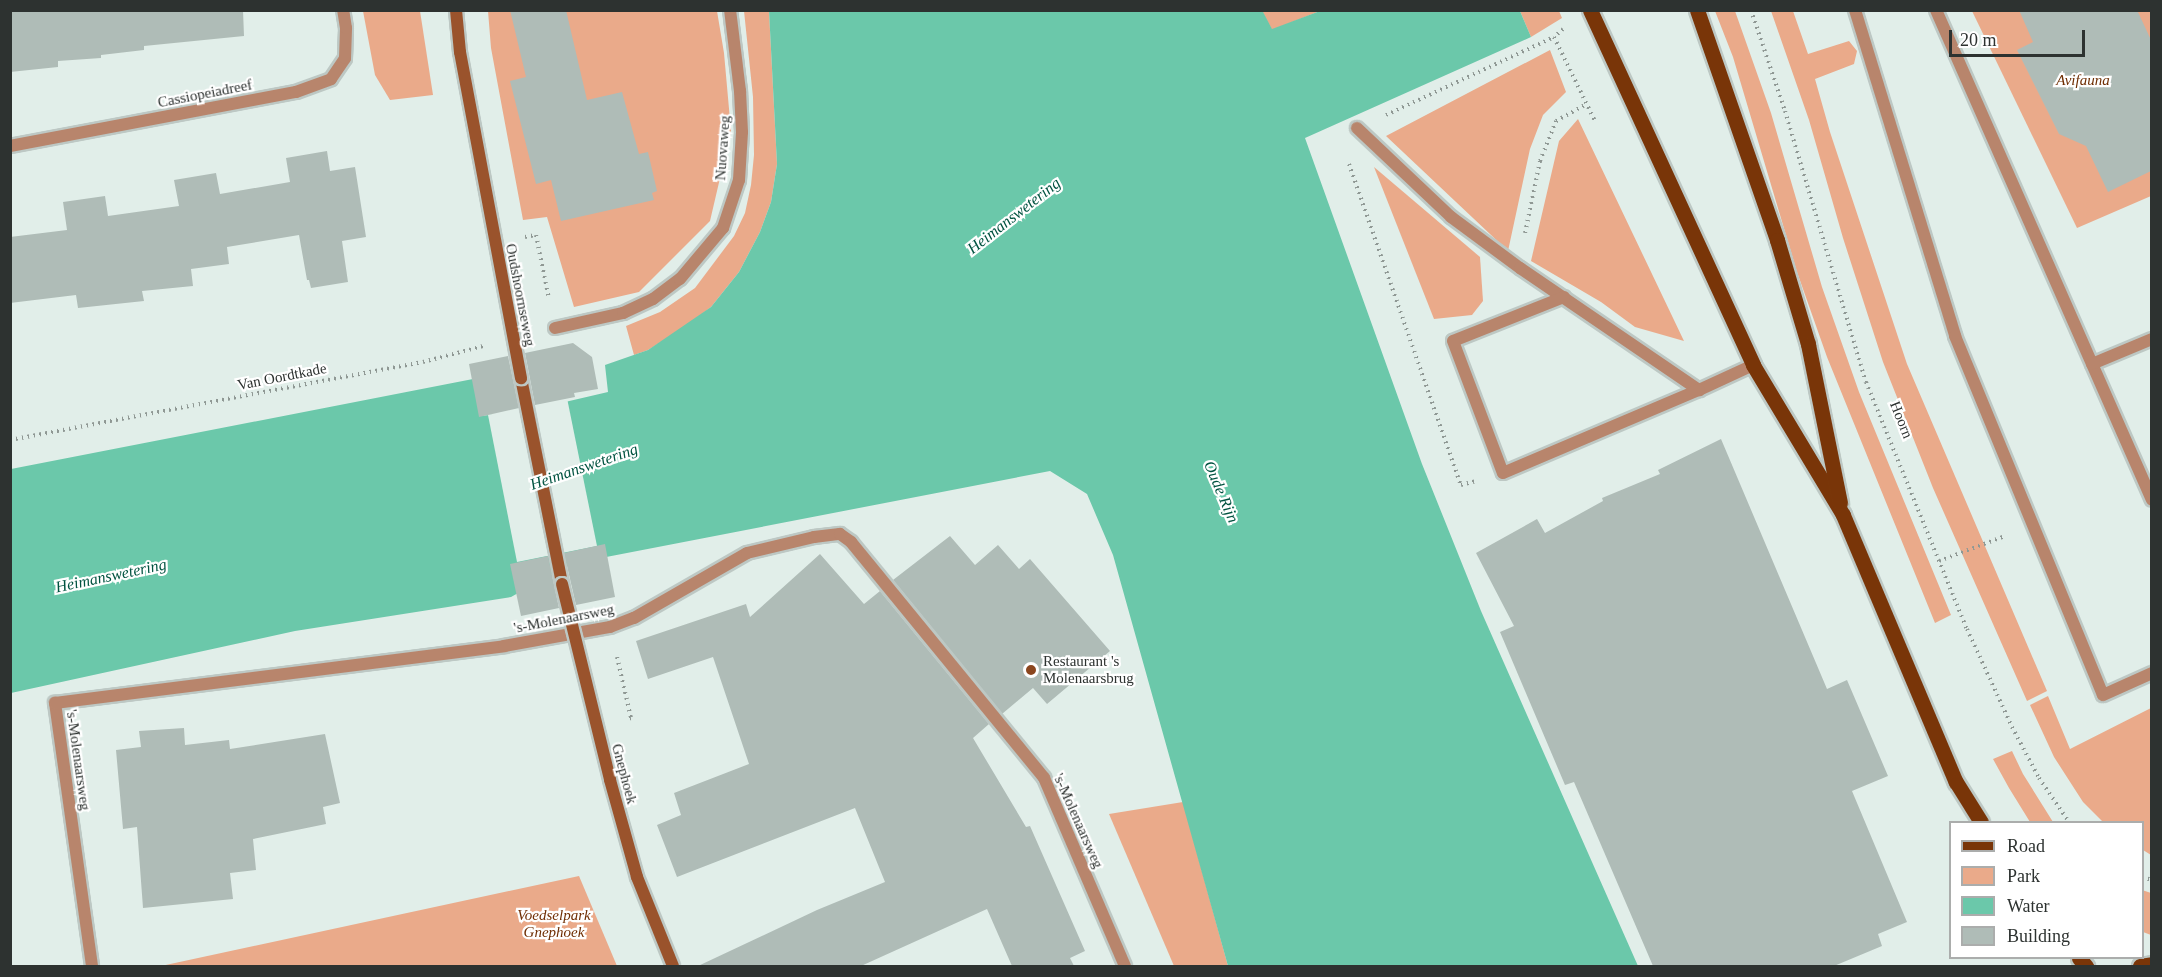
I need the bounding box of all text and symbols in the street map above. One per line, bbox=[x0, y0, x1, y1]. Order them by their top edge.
scale bar bbox=[1952, 18, 2088, 56]
text: 20 m bbox=[1960, 30, 1997, 50]
park label: Avifauna bbox=[2056, 72, 2110, 90]
street label: Cassiopeiadreef bbox=[156, 76, 254, 112]
street label: Nuovaweg bbox=[712, 115, 734, 181]
water label: Heimanswetering bbox=[964, 174, 1064, 258]
street label: Oudshoornseweg bbox=[501, 242, 539, 348]
street label: Van Oordtkade bbox=[236, 360, 328, 394]
street label: Hoorn bbox=[1885, 399, 1917, 441]
water label: Heimanswetering bbox=[528, 440, 640, 494]
water label: Oude Rijn bbox=[1199, 458, 1243, 526]
water label: Heimanswetering bbox=[54, 555, 168, 597]
street label: 's-Molenaarsweg bbox=[512, 600, 616, 638]
place label: Restaurant 's Molenaarsbrug bbox=[1043, 652, 1134, 687]
marker: Restaurant 's Molenaarsbrug bbox=[1024, 663, 1038, 677]
street label: 's-Molenaarsweg bbox=[62, 708, 94, 812]
street label: Gnephoek bbox=[607, 742, 641, 806]
street label: 's-Molenaarsweg bbox=[1049, 771, 1107, 871]
legend bbox=[1949, 821, 2144, 959]
text: Road bbox=[2007, 836, 2045, 856]
text: Park bbox=[2007, 866, 2040, 886]
text: Water bbox=[2007, 896, 2050, 916]
park label: Voedselpark Gnephoek bbox=[517, 906, 591, 941]
text: Building bbox=[2007, 926, 2070, 946]

